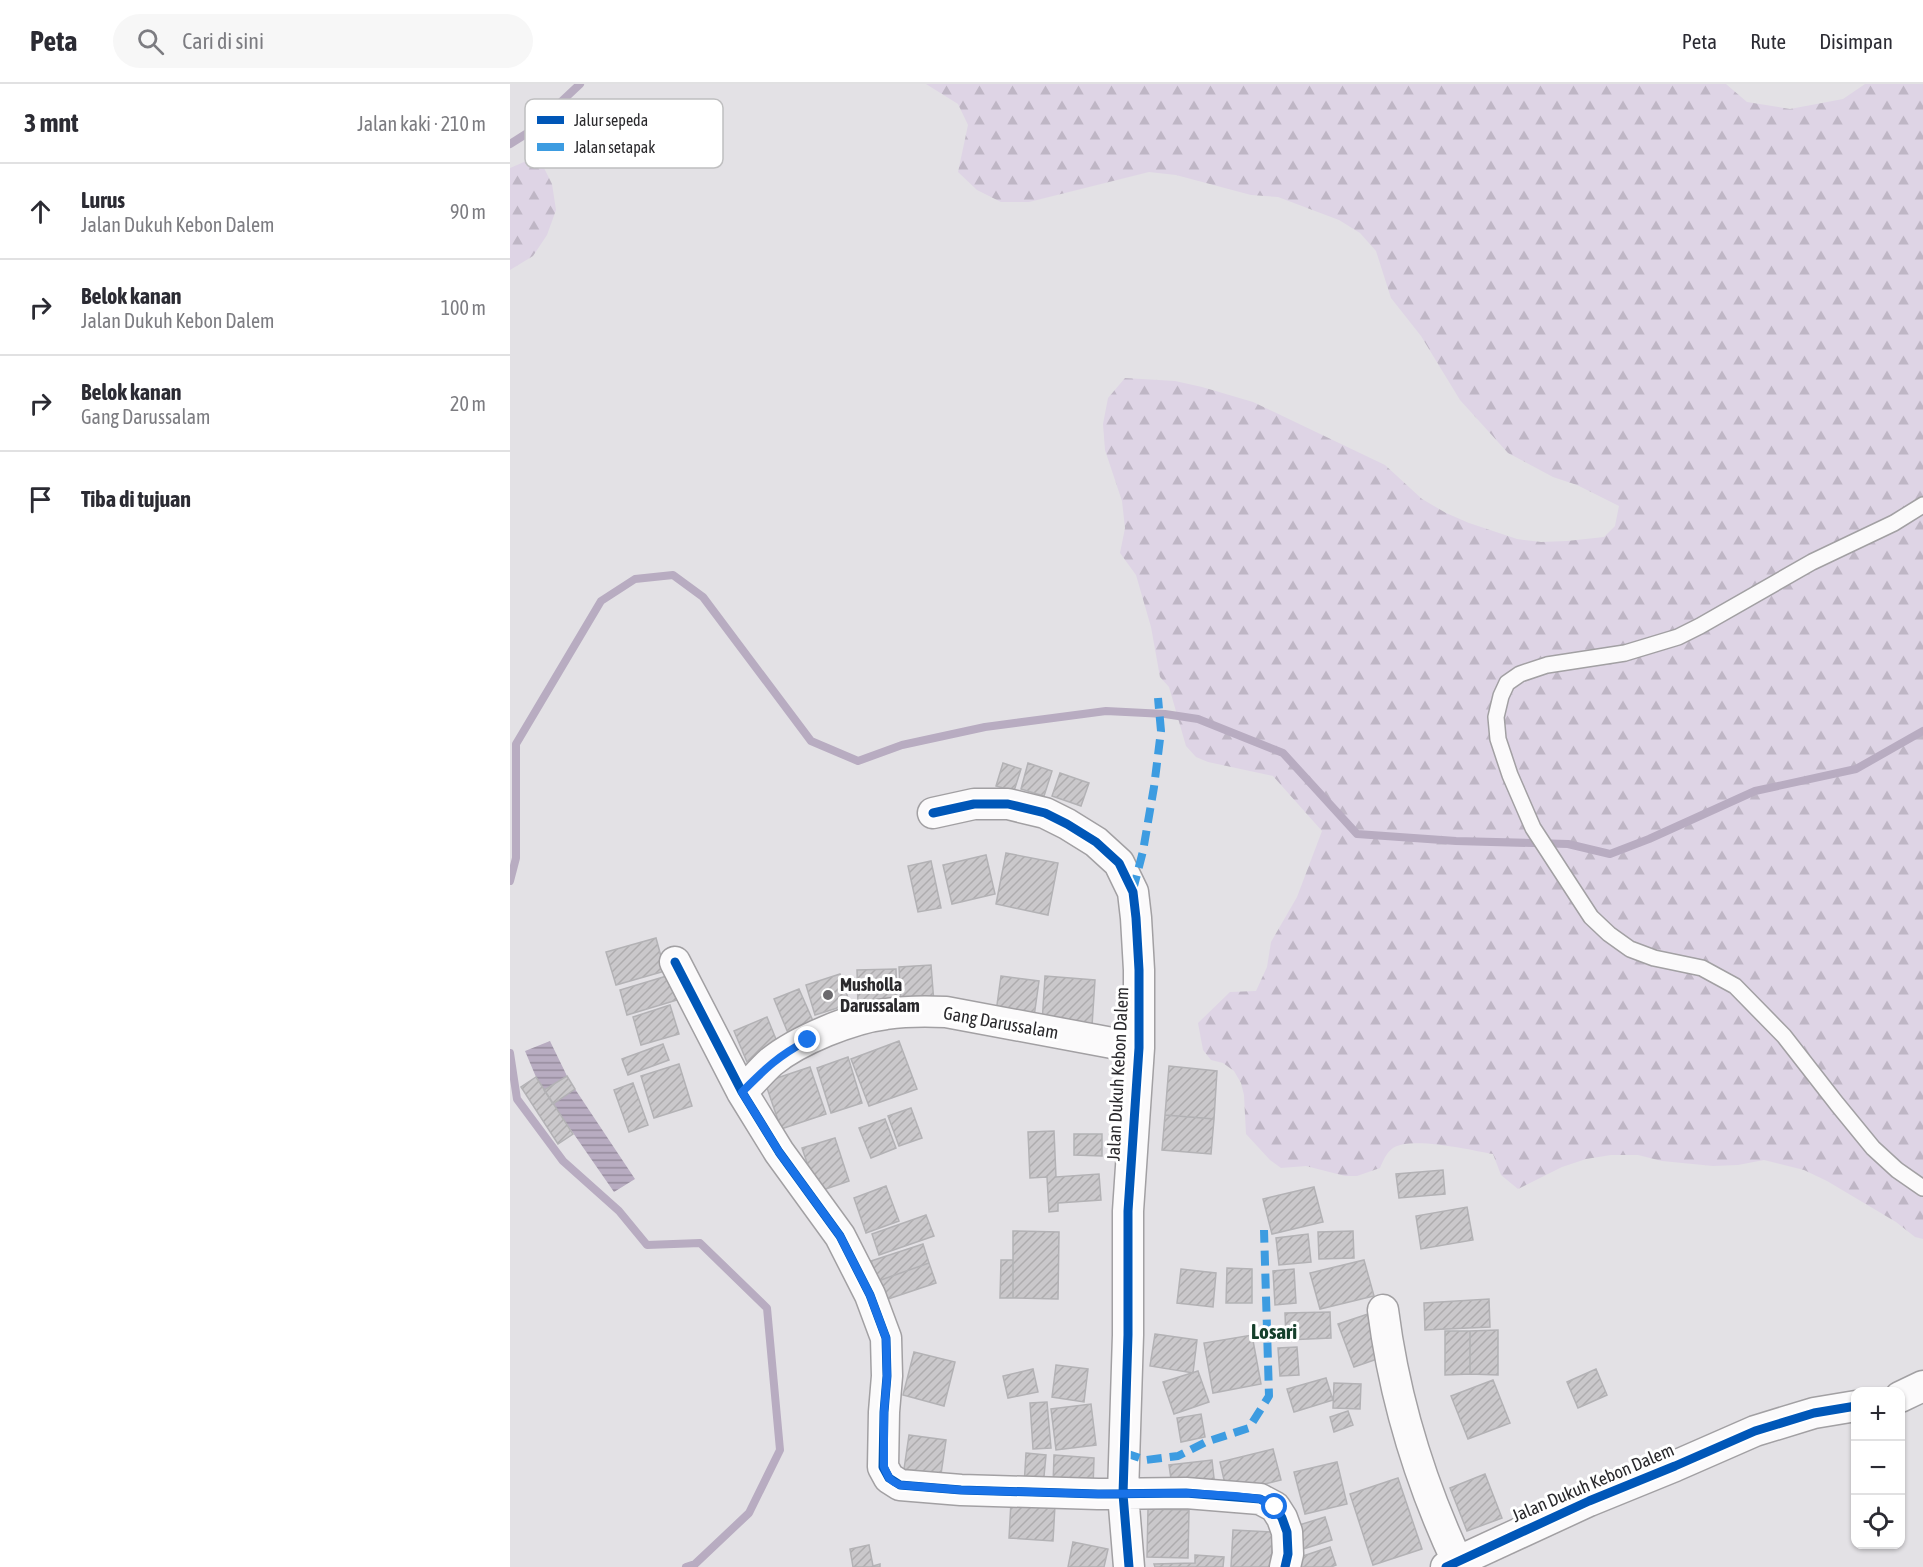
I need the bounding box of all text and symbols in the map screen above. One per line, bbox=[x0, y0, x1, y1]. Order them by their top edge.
search box bbox=[113, 14, 533, 68]
text: Peta bbox=[30, 25, 77, 57]
icon: search bbox=[134, 25, 167, 58]
text: Cari di sini bbox=[182, 28, 264, 54]
text: Peta bbox=[1682, 29, 1717, 53]
text: Rute bbox=[1750, 29, 1786, 53]
text: Disimpan bbox=[1819, 29, 1893, 53]
legend bbox=[525, 99, 723, 168]
text: 3 mnt bbox=[24, 108, 79, 138]
text: Jalur sepeda bbox=[574, 111, 648, 130]
text: Jalan kaki · 210 m bbox=[357, 112, 486, 135]
text: Jalan setapak bbox=[574, 138, 655, 157]
text: Lurus bbox=[81, 187, 125, 213]
icon: ahead bbox=[24, 195, 57, 228]
text: 90 m bbox=[450, 200, 486, 223]
text: Jalan Dukuh Kebon Dalem bbox=[81, 213, 274, 236]
text: Belok kanan bbox=[81, 283, 182, 309]
icon: right bbox=[24, 291, 57, 324]
text: 100 m bbox=[441, 296, 486, 319]
text: Jalan Dukuh Kebon Dalem bbox=[81, 309, 274, 332]
text: Belok kanan bbox=[81, 379, 182, 405]
icon: right bbox=[24, 387, 57, 420]
text: 20 m bbox=[450, 392, 486, 415]
text: Gang Darussalam bbox=[81, 405, 210, 428]
icon: arrive bbox=[24, 483, 57, 516]
text: Tiba di tujuan bbox=[81, 486, 191, 512]
place label: Musholla Darussalam bbox=[840, 974, 920, 1016]
street label: Jalan Dukuh Kebon Dalem bbox=[1102, 987, 1133, 1161]
marker: Musholla Darussalam bbox=[821, 988, 835, 1002]
street label: Gang Darussalam bbox=[942, 1002, 1060, 1043]
route end bbox=[794, 1026, 820, 1052]
district label: Losari bbox=[1251, 1319, 1297, 1343]
map controls bbox=[1851, 1387, 1905, 1549]
button: + bbox=[1851, 1387, 1905, 1441]
street label: Jalan Dukuh Kebon Dalem bbox=[1509, 1439, 1677, 1526]
button: − bbox=[1851, 1441, 1905, 1495]
route start bbox=[1261, 1493, 1287, 1519]
button: locate bbox=[1851, 1495, 1905, 1549]

